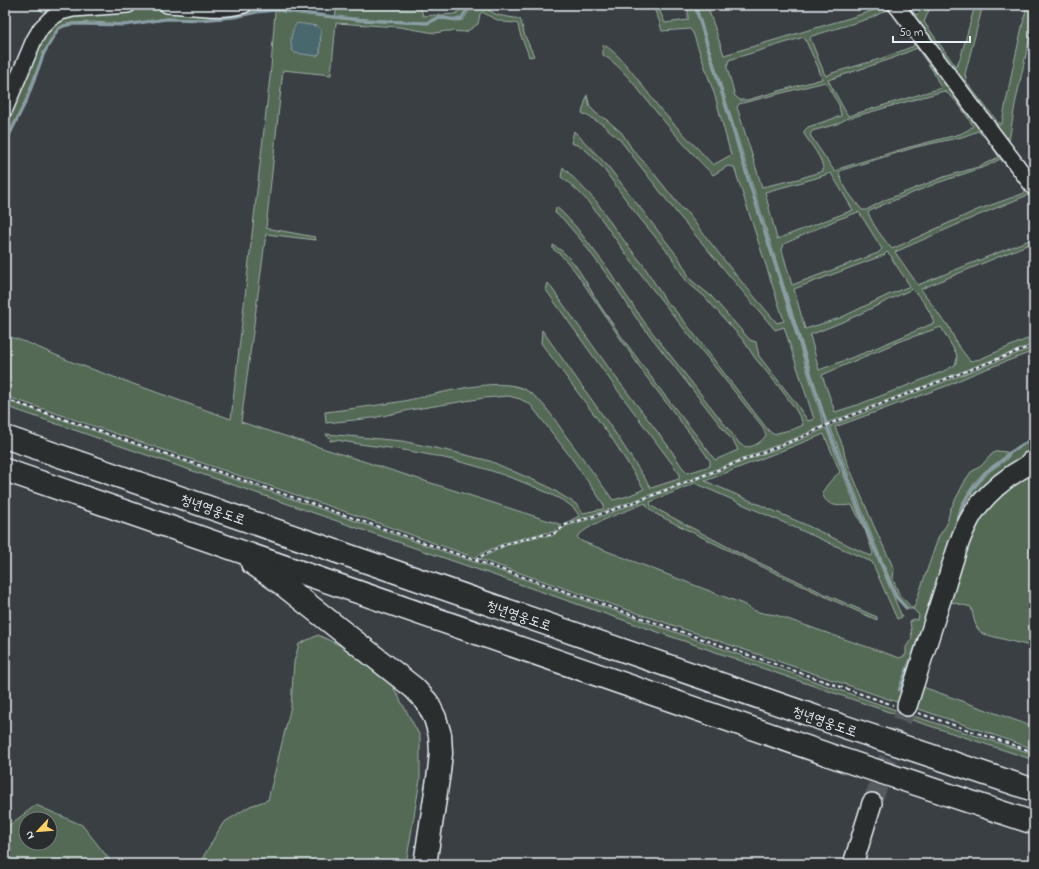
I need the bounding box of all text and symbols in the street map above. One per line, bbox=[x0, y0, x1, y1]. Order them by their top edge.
scale bar bbox=[893, 18, 970, 44]
text: 50 m bbox=[899, 24, 923, 42]
street label: 청년영웅도로 bbox=[177, 489, 248, 531]
street label: 청년영웅도로 bbox=[483, 595, 554, 637]
street label: 청년영웅도로 bbox=[789, 701, 860, 743]
north arrow bbox=[18, 811, 58, 851]
text: N bbox=[21, 828, 39, 842]

